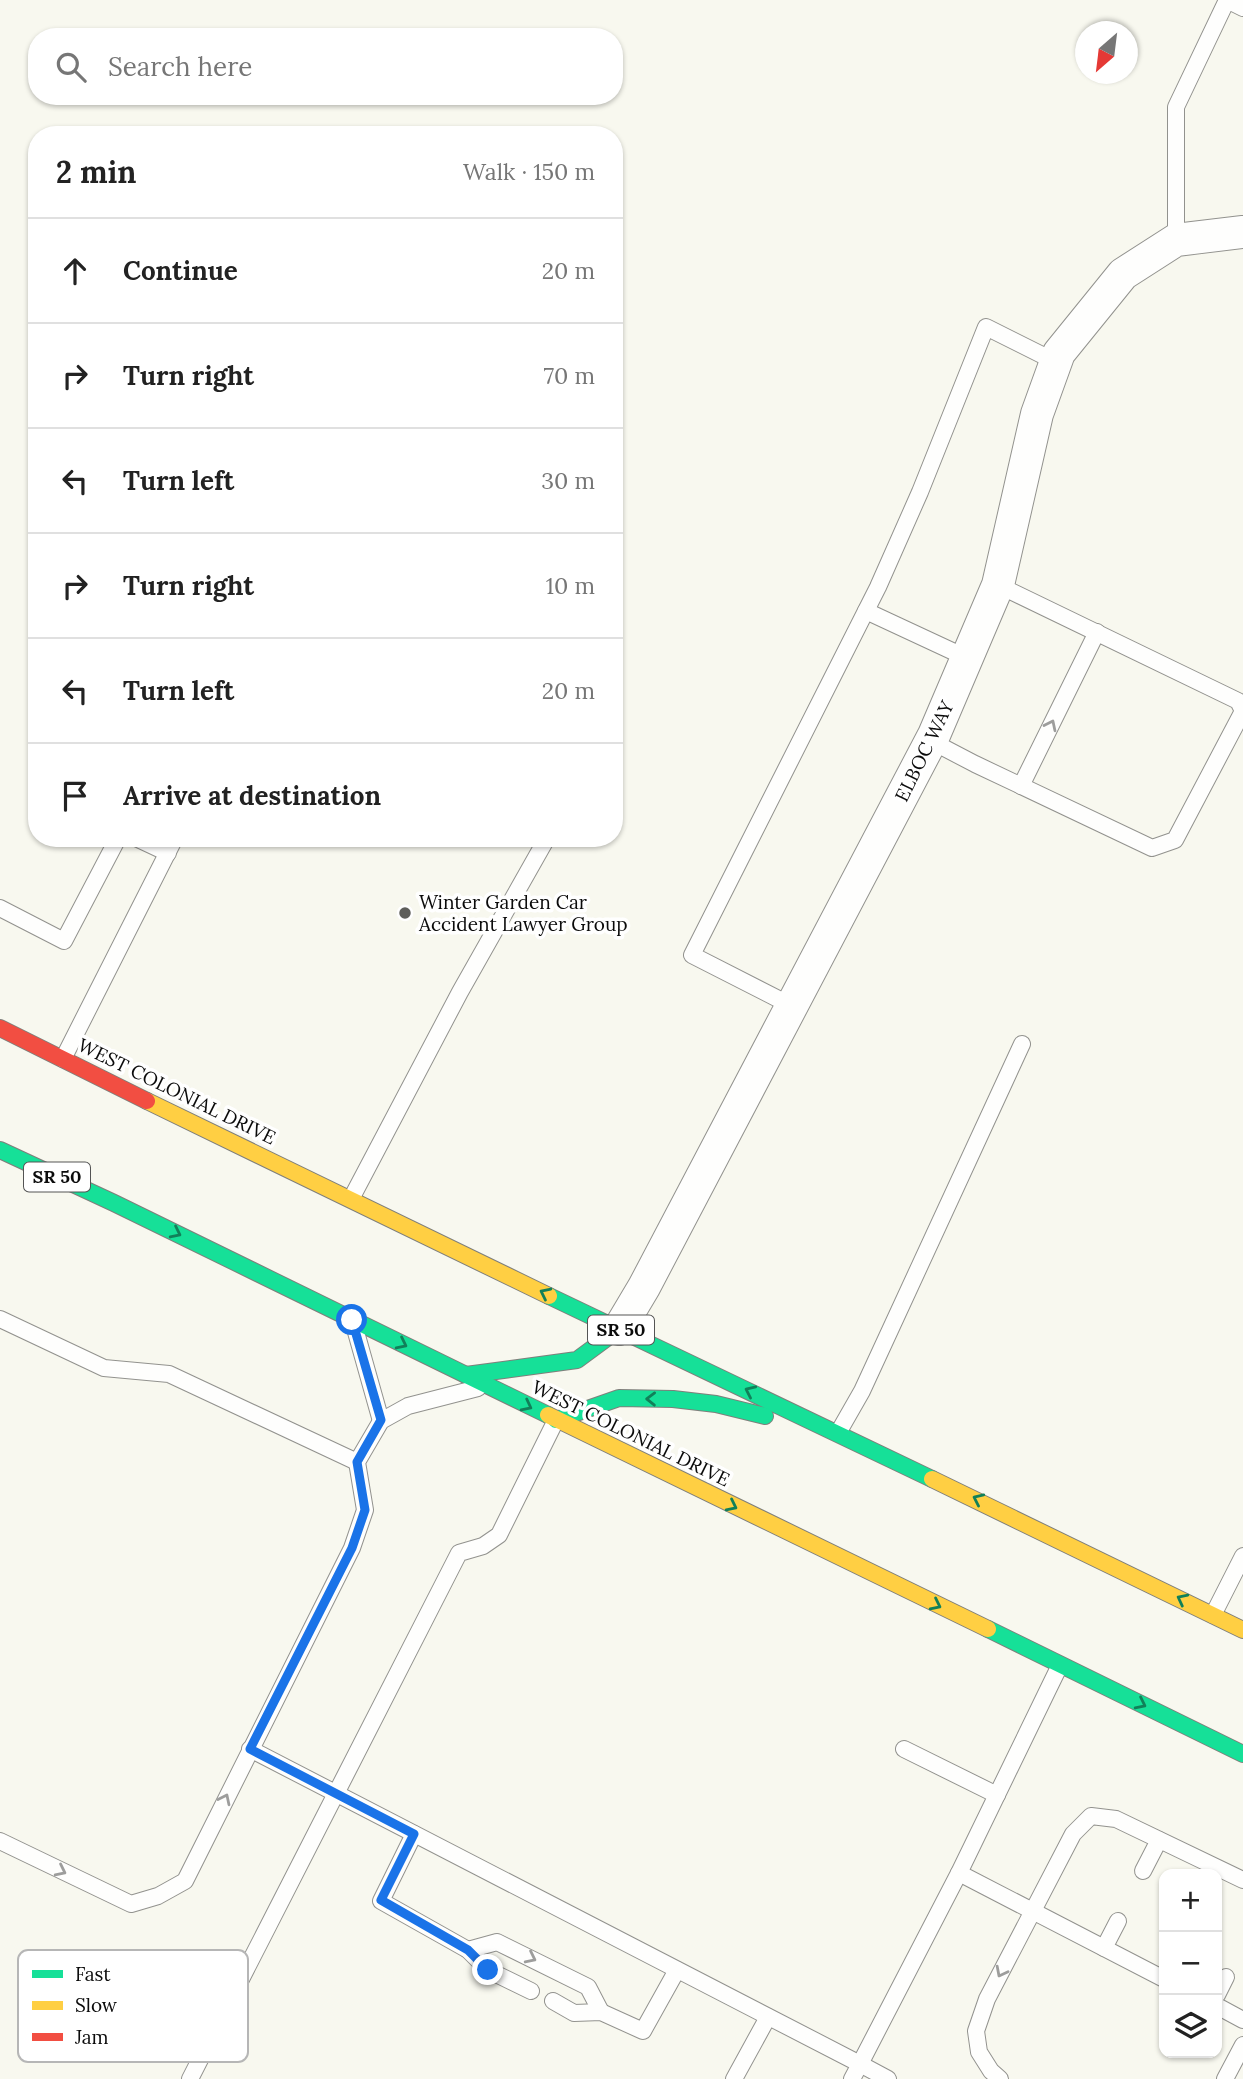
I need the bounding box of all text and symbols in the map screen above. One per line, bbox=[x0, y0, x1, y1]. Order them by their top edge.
north arrow bbox=[1075, 21, 1138, 84]
search box bbox=[28, 28, 623, 105]
icon: search bbox=[52, 48, 90, 86]
text: Search here bbox=[108, 50, 252, 83]
text: 2 min bbox=[56, 153, 136, 191]
text: Walk · 150 m bbox=[463, 157, 595, 186]
icon: ahead bbox=[56, 252, 94, 290]
text: Continue bbox=[123, 254, 238, 287]
text: 20 m bbox=[542, 256, 595, 285]
icon: right bbox=[56, 357, 94, 395]
text: Turn right bbox=[123, 359, 254, 392]
text: 70 m bbox=[544, 361, 595, 390]
icon: left bbox=[56, 462, 94, 500]
text: Turn left bbox=[123, 464, 234, 497]
text: 30 m bbox=[541, 466, 595, 495]
icon: right bbox=[56, 567, 94, 605]
text: Turn right bbox=[123, 569, 254, 602]
text: 10 m bbox=[546, 571, 595, 600]
icon: left bbox=[56, 672, 94, 710]
text: Turn left bbox=[123, 674, 234, 707]
text: 20 m bbox=[542, 676, 595, 705]
street label: ELBOC WAY bbox=[889, 696, 959, 805]
one-way arrow bbox=[1043, 720, 1057, 732]
icon: arrive bbox=[56, 777, 94, 815]
text: Arrive at destination bbox=[123, 779, 381, 812]
place label: Winter Garden Car Accident Lawyer Group bbox=[418, 890, 628, 936]
marker: Winter Garden Car Accident Lawyer Group bbox=[397, 905, 413, 921]
street label: WEST COLONIAL DRIVE bbox=[74, 1033, 280, 1149]
road number: SR 50 bbox=[24, 1162, 90, 1192]
one-way arrow bbox=[169, 1225, 181, 1239]
one-way arrow bbox=[540, 1287, 552, 1301]
route start bbox=[336, 1304, 367, 1335]
road number: SR 50 bbox=[588, 1316, 654, 1344]
one-way arrow bbox=[395, 1336, 407, 1350]
street label: WEST COLONIAL DRIVE bbox=[528, 1375, 734, 1491]
one-way arrow bbox=[745, 1386, 757, 1400]
one-way arrow bbox=[646, 1391, 656, 1407]
one-way arrow bbox=[520, 1398, 532, 1412]
one-way arrow bbox=[972, 1494, 985, 1508]
one-way arrow bbox=[725, 1497, 737, 1511]
one-way arrow bbox=[1177, 1594, 1189, 1608]
one-way arrow bbox=[929, 1597, 941, 1611]
one-way arrow bbox=[1134, 1696, 1146, 1710]
one-way arrow bbox=[217, 1794, 231, 1806]
one-way arrow bbox=[54, 1862, 67, 1876]
map controls bbox=[1159, 1869, 1222, 2058]
button: + bbox=[1159, 1869, 1222, 1932]
button: − bbox=[1159, 1932, 1222, 1995]
legend bbox=[18, 1950, 248, 2062]
one-way arrow bbox=[524, 1950, 536, 1964]
route end bbox=[472, 1954, 503, 1985]
text: Fast bbox=[75, 1962, 111, 1986]
one-way arrow bbox=[996, 1965, 1010, 1977]
text: Slow bbox=[75, 1993, 118, 2017]
button: layers bbox=[1159, 1995, 1222, 2058]
text: Jam bbox=[74, 2025, 109, 2049]

